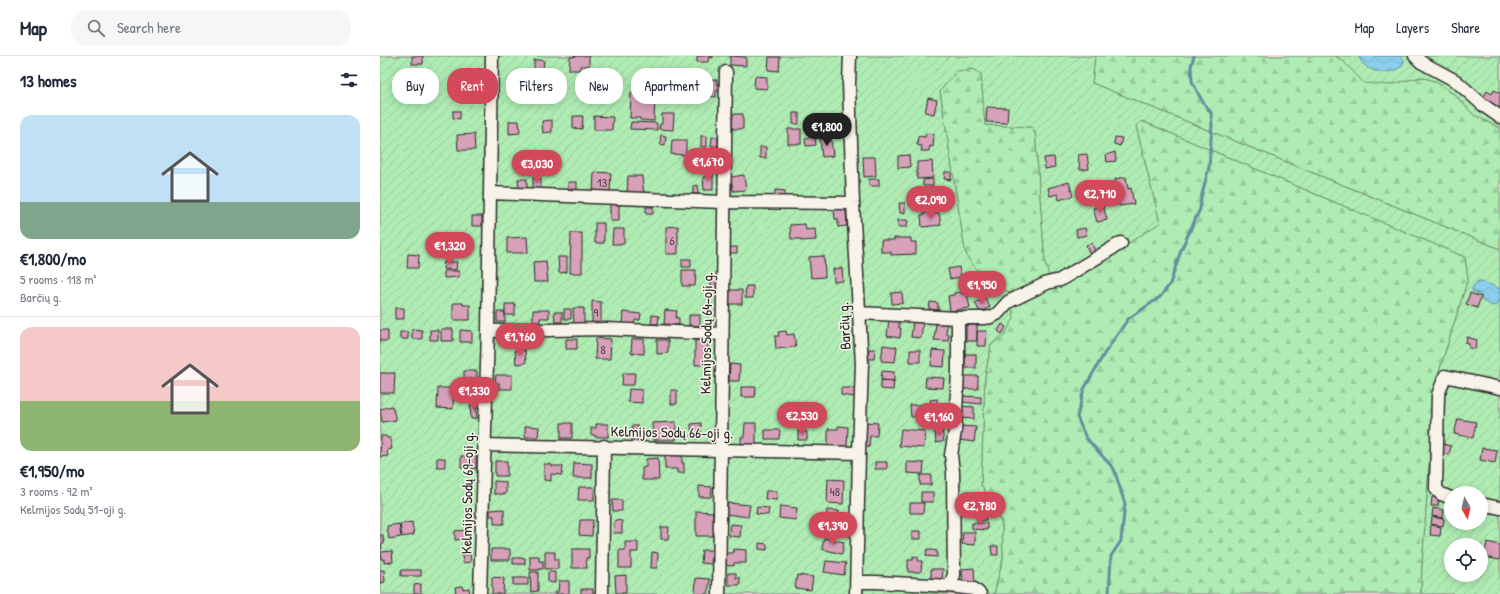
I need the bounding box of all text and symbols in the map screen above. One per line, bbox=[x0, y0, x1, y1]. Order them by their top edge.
search box bbox=[71, 10, 351, 46]
text: Map bbox=[20, 15, 47, 41]
icon: search bbox=[85, 17, 107, 39]
text: Search here bbox=[117, 17, 181, 38]
text: Map bbox=[1354, 18, 1374, 37]
text: Layers bbox=[1396, 18, 1429, 37]
text: Share bbox=[1451, 18, 1480, 37]
chip: Buy bbox=[392, 68, 439, 104]
chip: Rent bbox=[447, 68, 498, 104]
chip: Filters bbox=[506, 68, 567, 104]
chip: New bbox=[575, 68, 623, 104]
chip: Apartment bbox=[631, 68, 713, 104]
text: 13 homes bbox=[20, 69, 77, 92]
icon: filters bbox=[338, 69, 360, 91]
pin: €1,800 bbox=[794, 113, 860, 147]
text: €1,800 bbox=[812, 117, 842, 135]
icon: home bbox=[154, 141, 226, 213]
pin: €1,670 bbox=[675, 148, 741, 182]
pin: €3,030 bbox=[504, 150, 570, 184]
text: €1,670 bbox=[692, 152, 724, 170]
text: €3,030 bbox=[521, 154, 553, 172]
house number: 13 bbox=[597, 173, 607, 191]
pin: €2,710 bbox=[1067, 180, 1133, 214]
text: €2,710 bbox=[1084, 184, 1116, 202]
pin: €2,090 bbox=[898, 186, 964, 220]
text: €2,090 bbox=[915, 190, 947, 208]
house number: 6 bbox=[669, 231, 675, 249]
pin: €1,320 bbox=[417, 232, 483, 266]
text: €1,320 bbox=[434, 236, 466, 254]
text: €1,800/mo bbox=[20, 247, 86, 270]
text: 5 rooms · 118 m² bbox=[20, 270, 96, 288]
pin: €1,950 bbox=[949, 271, 1015, 305]
street label: Kelmijos Sodų 64-oji g. bbox=[694, 272, 718, 394]
text: €1,950 bbox=[967, 275, 997, 293]
text: Barčių g. bbox=[20, 288, 61, 306]
street label: Barčių g. bbox=[832, 302, 856, 350]
house number: 9 bbox=[594, 303, 599, 321]
pin: €1,760 bbox=[487, 323, 553, 357]
text: €1,760 bbox=[504, 327, 536, 345]
house number: 8 bbox=[600, 340, 606, 358]
icon: home bbox=[154, 353, 226, 425]
pin: €1,330 bbox=[441, 377, 507, 411]
text: €1,330 bbox=[458, 381, 490, 399]
pin: €2,530 bbox=[769, 402, 835, 436]
pin: €1,160 bbox=[906, 403, 972, 437]
text: €2,530 bbox=[786, 406, 818, 424]
text: €1,160 bbox=[924, 407, 954, 425]
street label: Kelmijos Sodų 66-oji g. bbox=[610, 420, 734, 444]
street label: Kelmijos Sodų 69-oji g. bbox=[455, 432, 479, 554]
text: €1,950/mo bbox=[20, 459, 84, 482]
text: 3 rooms · 92 m² bbox=[20, 482, 92, 500]
house number: 48 bbox=[830, 482, 841, 500]
north arrow bbox=[1444, 486, 1488, 530]
map controls bbox=[1444, 486, 1488, 582]
pin: €2,780 bbox=[947, 492, 1013, 526]
text: €2,780 bbox=[964, 496, 996, 514]
text: Kelmijos Sodų 51-oji g. bbox=[20, 500, 126, 518]
pin: €1,390 bbox=[800, 512, 866, 546]
text: €1,390 bbox=[818, 516, 848, 534]
button: locate bbox=[1444, 538, 1488, 582]

